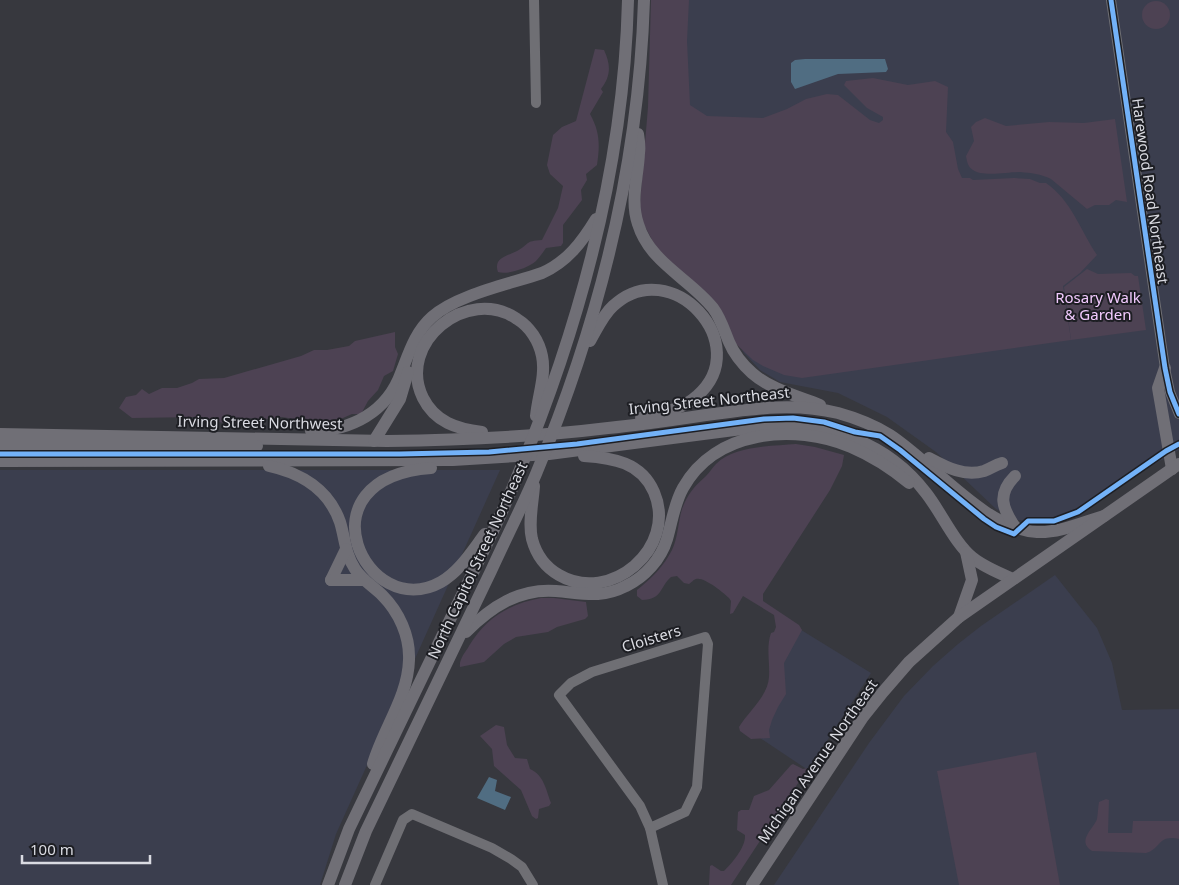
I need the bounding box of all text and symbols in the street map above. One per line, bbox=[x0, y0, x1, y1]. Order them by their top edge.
street label: Harewood Road Northeast bbox=[1128, 97, 1174, 286]
park label: Rosary Walk & Garden bbox=[1055, 287, 1141, 324]
street label: Irving Street Northeast bbox=[628, 382, 791, 418]
street label: Irving Street Northwest bbox=[177, 411, 343, 433]
street label: North Capitol Street Northeast bbox=[422, 458, 532, 662]
street label: Cloisters bbox=[619, 620, 683, 656]
street label: Michigan Avenue Northeast bbox=[753, 675, 882, 847]
scale bar bbox=[22, 832, 150, 864]
text: 100 m bbox=[30, 839, 74, 859]

